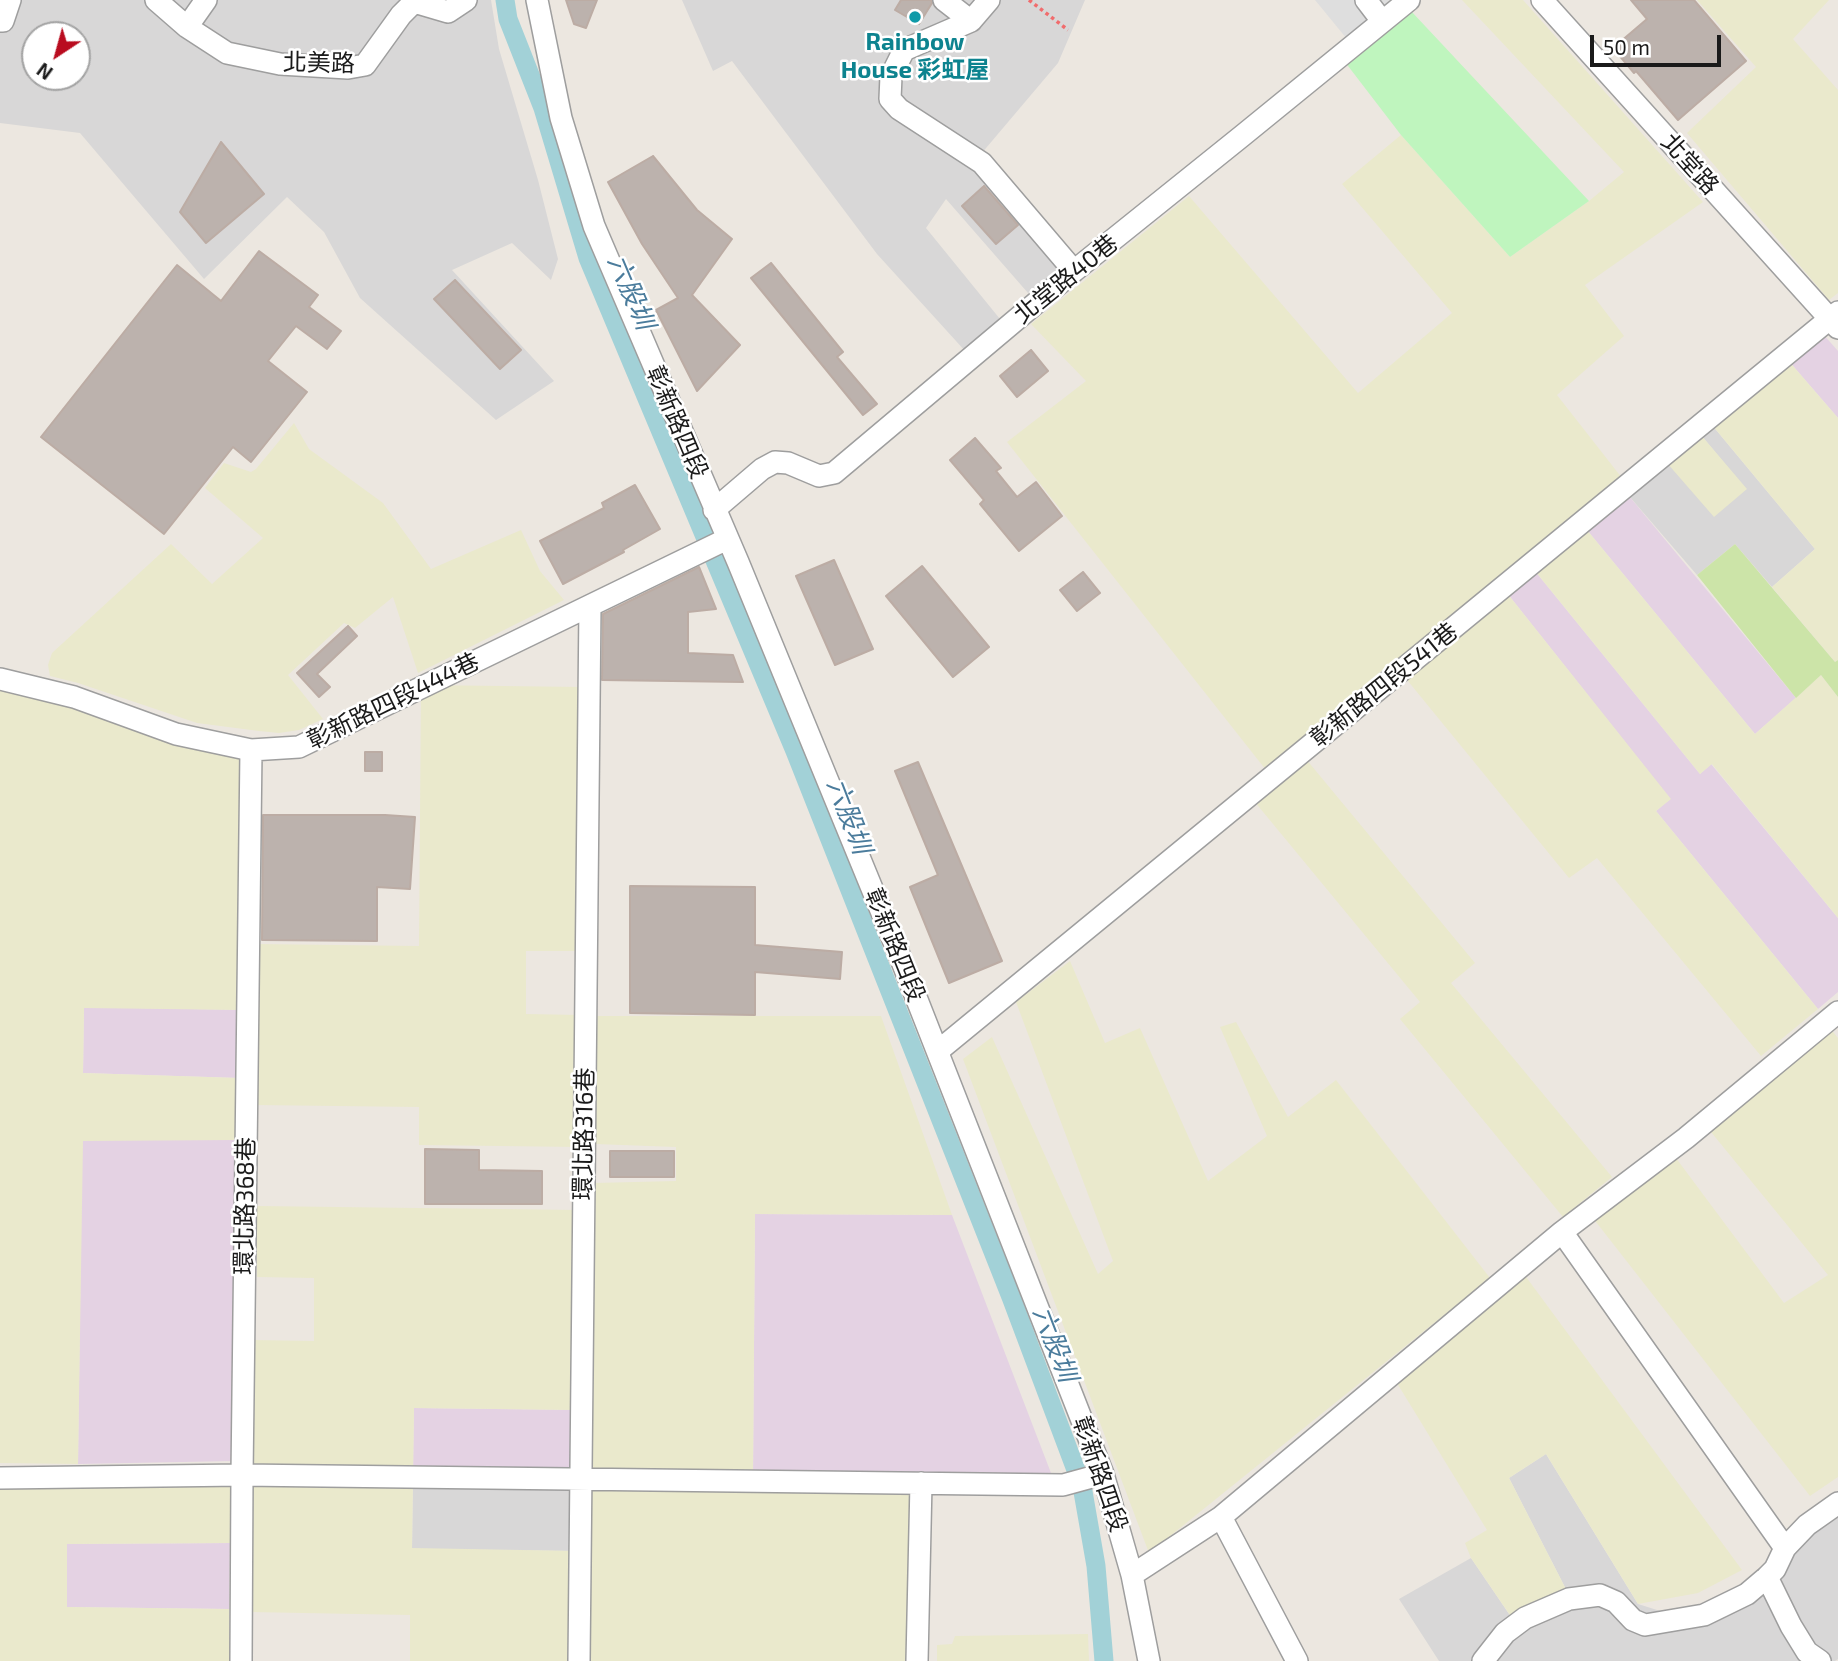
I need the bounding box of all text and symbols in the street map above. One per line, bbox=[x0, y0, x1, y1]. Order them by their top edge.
marker: Rainbow House 彩虹屋 bbox=[907, 9, 923, 25]
north arrow bbox=[21, 21, 91, 91]
scale bar bbox=[1593, 21, 1724, 65]
place label: Rainbow House 彩虹屋 bbox=[841, 28, 989, 84]
text: 50 m bbox=[1603, 34, 1650, 59]
street label: 北美路 bbox=[283, 48, 355, 78]
text: N bbox=[32, 58, 57, 85]
street label: 北堂路 bbox=[1655, 128, 1725, 200]
street label: 北堂路40巷 bbox=[1008, 228, 1124, 330]
water label: 六股圳 bbox=[601, 250, 661, 334]
street label: 彰新路四段 bbox=[640, 361, 714, 483]
street label: 彰新路四段541巷 bbox=[1305, 617, 1463, 753]
street label: 彰新路四段444巷 bbox=[302, 647, 484, 755]
water label: 六股圳 bbox=[820, 774, 878, 858]
street label: 彰新路四段 bbox=[859, 884, 931, 1006]
street label: 環北路316巷 bbox=[568, 1067, 600, 1201]
street label: 環北路368巷 bbox=[229, 1137, 261, 1275]
water label: 六股圳 bbox=[1026, 1302, 1084, 1386]
street label: 彰新路四段 bbox=[1067, 1413, 1133, 1535]

